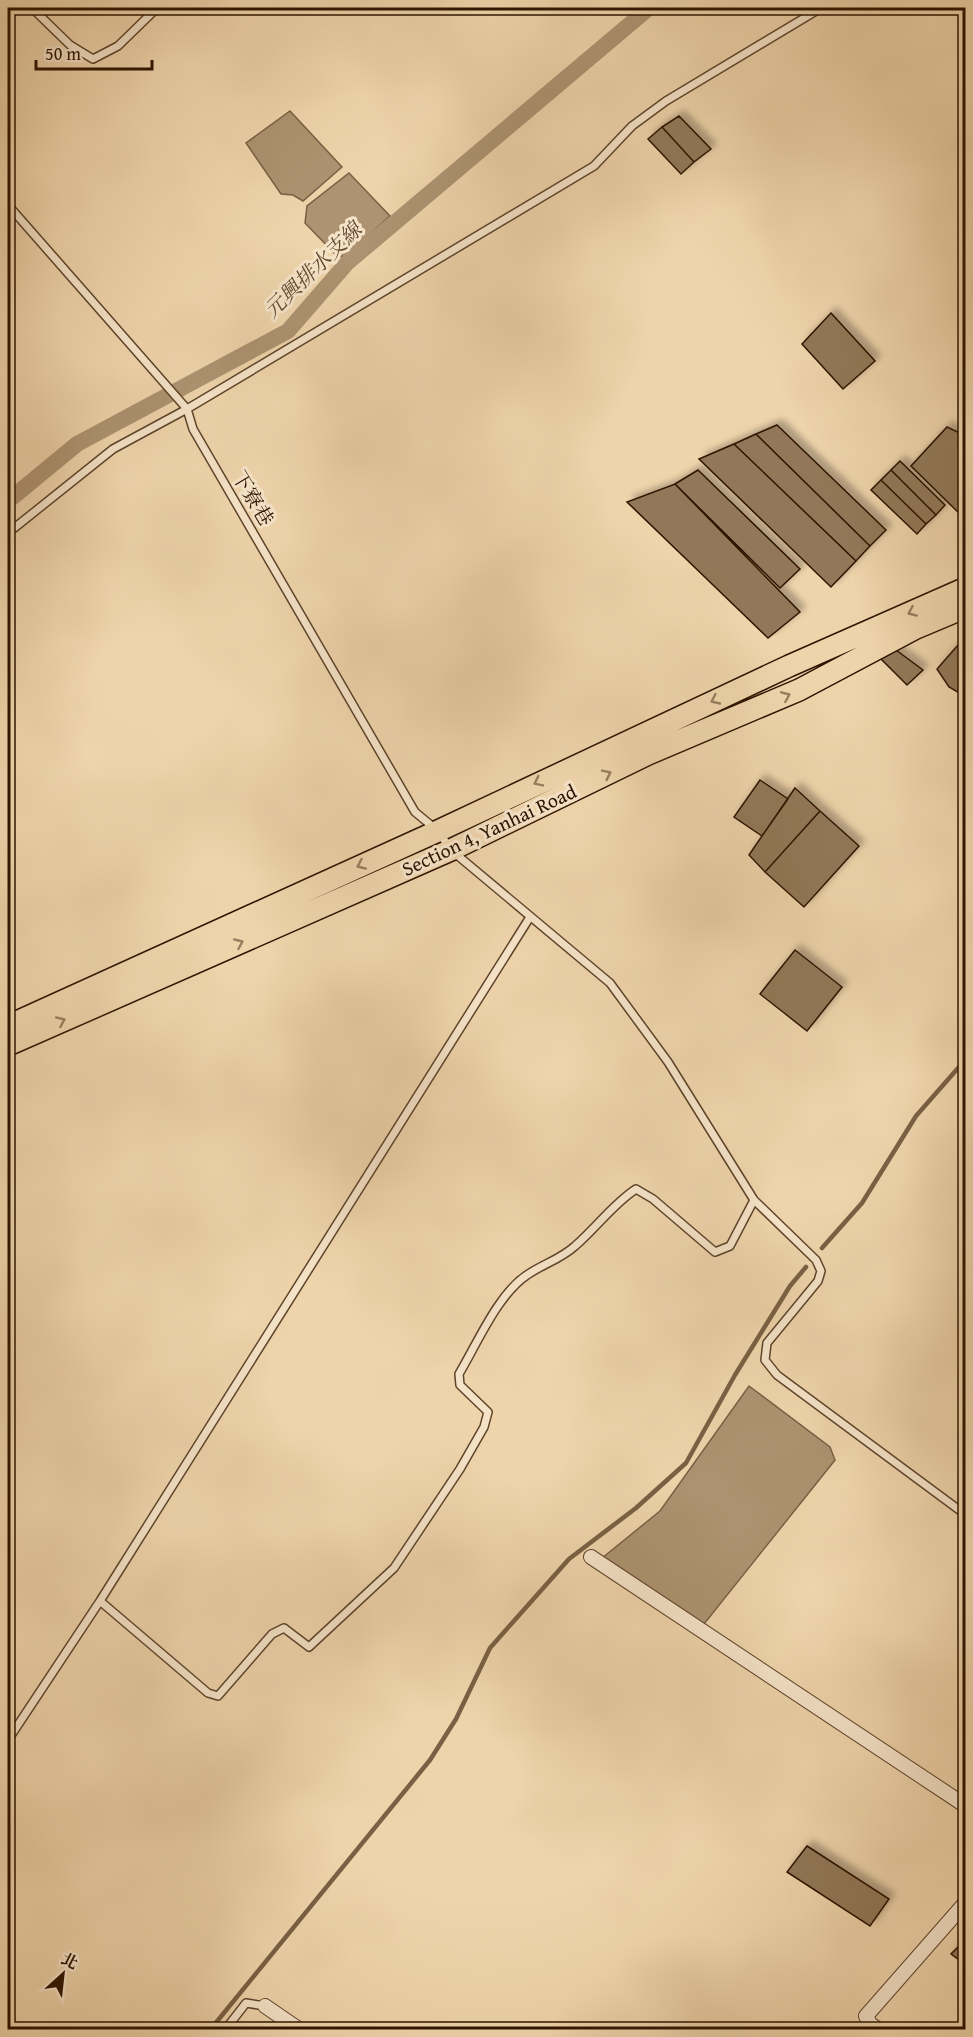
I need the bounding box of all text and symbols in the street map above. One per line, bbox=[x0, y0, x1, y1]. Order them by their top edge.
scale bar bbox=[36, 33, 152, 71]
text: 50 m bbox=[45, 40, 81, 67]
water label: 元興排水支線 bbox=[257, 213, 370, 325]
street label: 下寮巷 bbox=[226, 465, 281, 531]
one-way arrow bbox=[907, 604, 918, 616]
one-way arrow bbox=[780, 691, 791, 703]
one-way arrow bbox=[710, 693, 721, 705]
one-way arrow bbox=[601, 770, 612, 781]
one-way arrow bbox=[534, 775, 545, 787]
street label: Section 4, Yanhai Road bbox=[397, 776, 581, 883]
one-way arrow bbox=[357, 857, 368, 869]
one-way arrow bbox=[233, 938, 244, 950]
one-way arrow bbox=[54, 1016, 65, 1028]
north arrow bbox=[33, 1944, 93, 2004]
text: 北 bbox=[57, 1946, 82, 1975]

